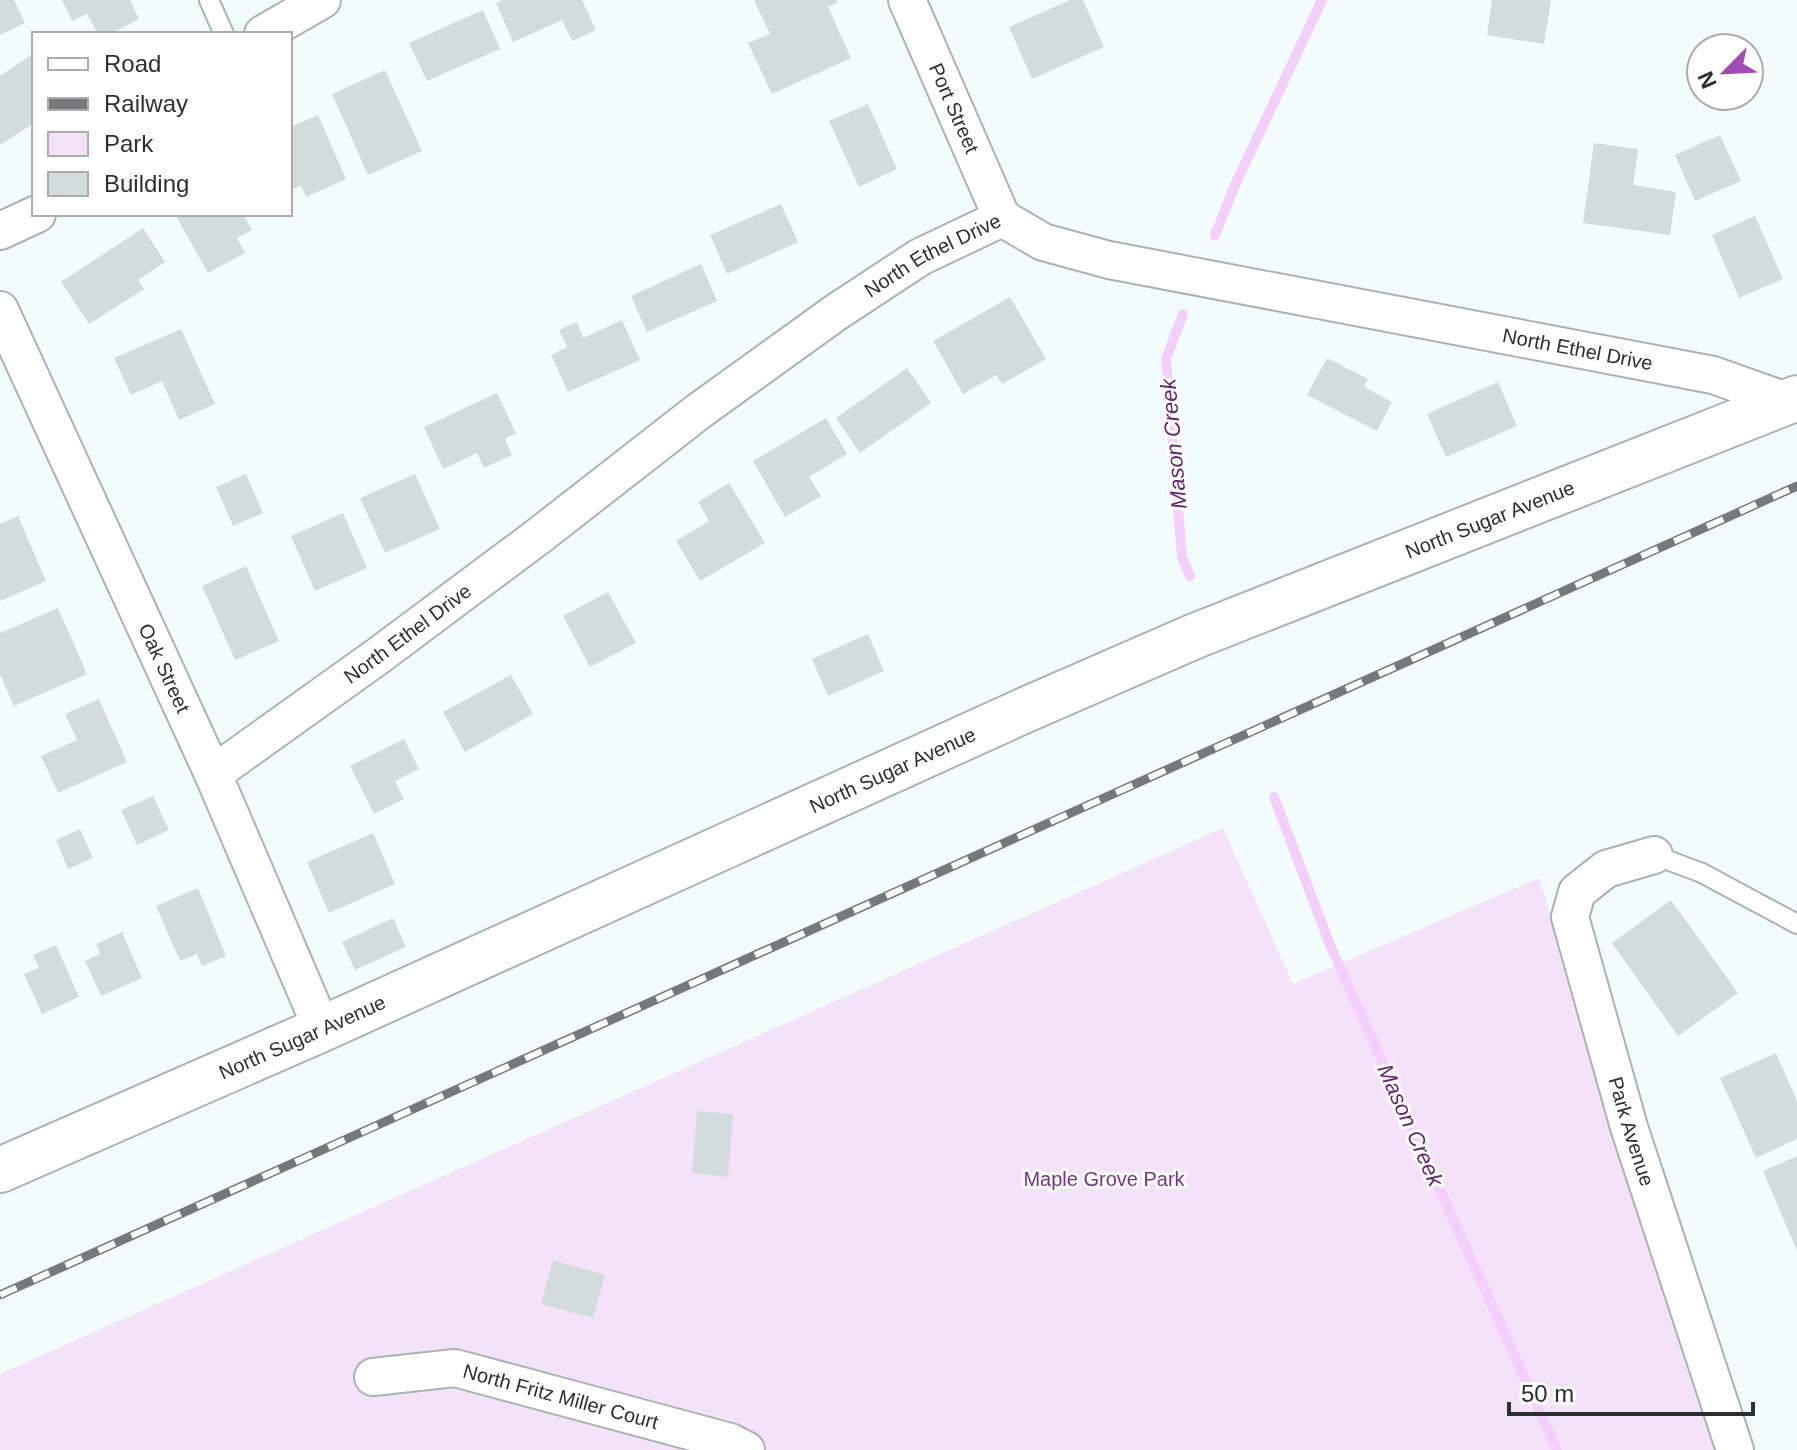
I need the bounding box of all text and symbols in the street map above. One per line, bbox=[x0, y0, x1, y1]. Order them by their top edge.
legend bbox=[32, 32, 292, 216]
north arrow bbox=[1685, 32, 1765, 112]
text: Road bbox=[104, 50, 161, 77]
street label: Port Street bbox=[925, 60, 984, 157]
text: N bbox=[1693, 68, 1722, 92]
text: Railway bbox=[104, 90, 188, 117]
text: Park bbox=[104, 130, 154, 157]
text: Building bbox=[104, 170, 189, 197]
street label: North Ethel Drive bbox=[860, 209, 1004, 302]
street label: North Ethel Drive bbox=[1501, 324, 1655, 374]
water label: Mason Creek bbox=[1155, 377, 1192, 510]
street label: North Sugar Avenue bbox=[1402, 476, 1578, 563]
street label: North Ethel Drive bbox=[340, 579, 475, 688]
street label: Oak Street bbox=[134, 620, 195, 717]
street label: North Sugar Avenue bbox=[806, 723, 979, 817]
street label: North Sugar Avenue bbox=[216, 991, 389, 1084]
water label: Mason Creek bbox=[1373, 1060, 1449, 1191]
street label: Park Avenue bbox=[1604, 1074, 1659, 1189]
park label: Maple Grove Park bbox=[1023, 1168, 1186, 1190]
street label: North Fritz Miller Court bbox=[461, 1360, 661, 1433]
scale bar bbox=[1509, 1366, 1753, 1416]
text: 50 m bbox=[1521, 1380, 1574, 1407]

